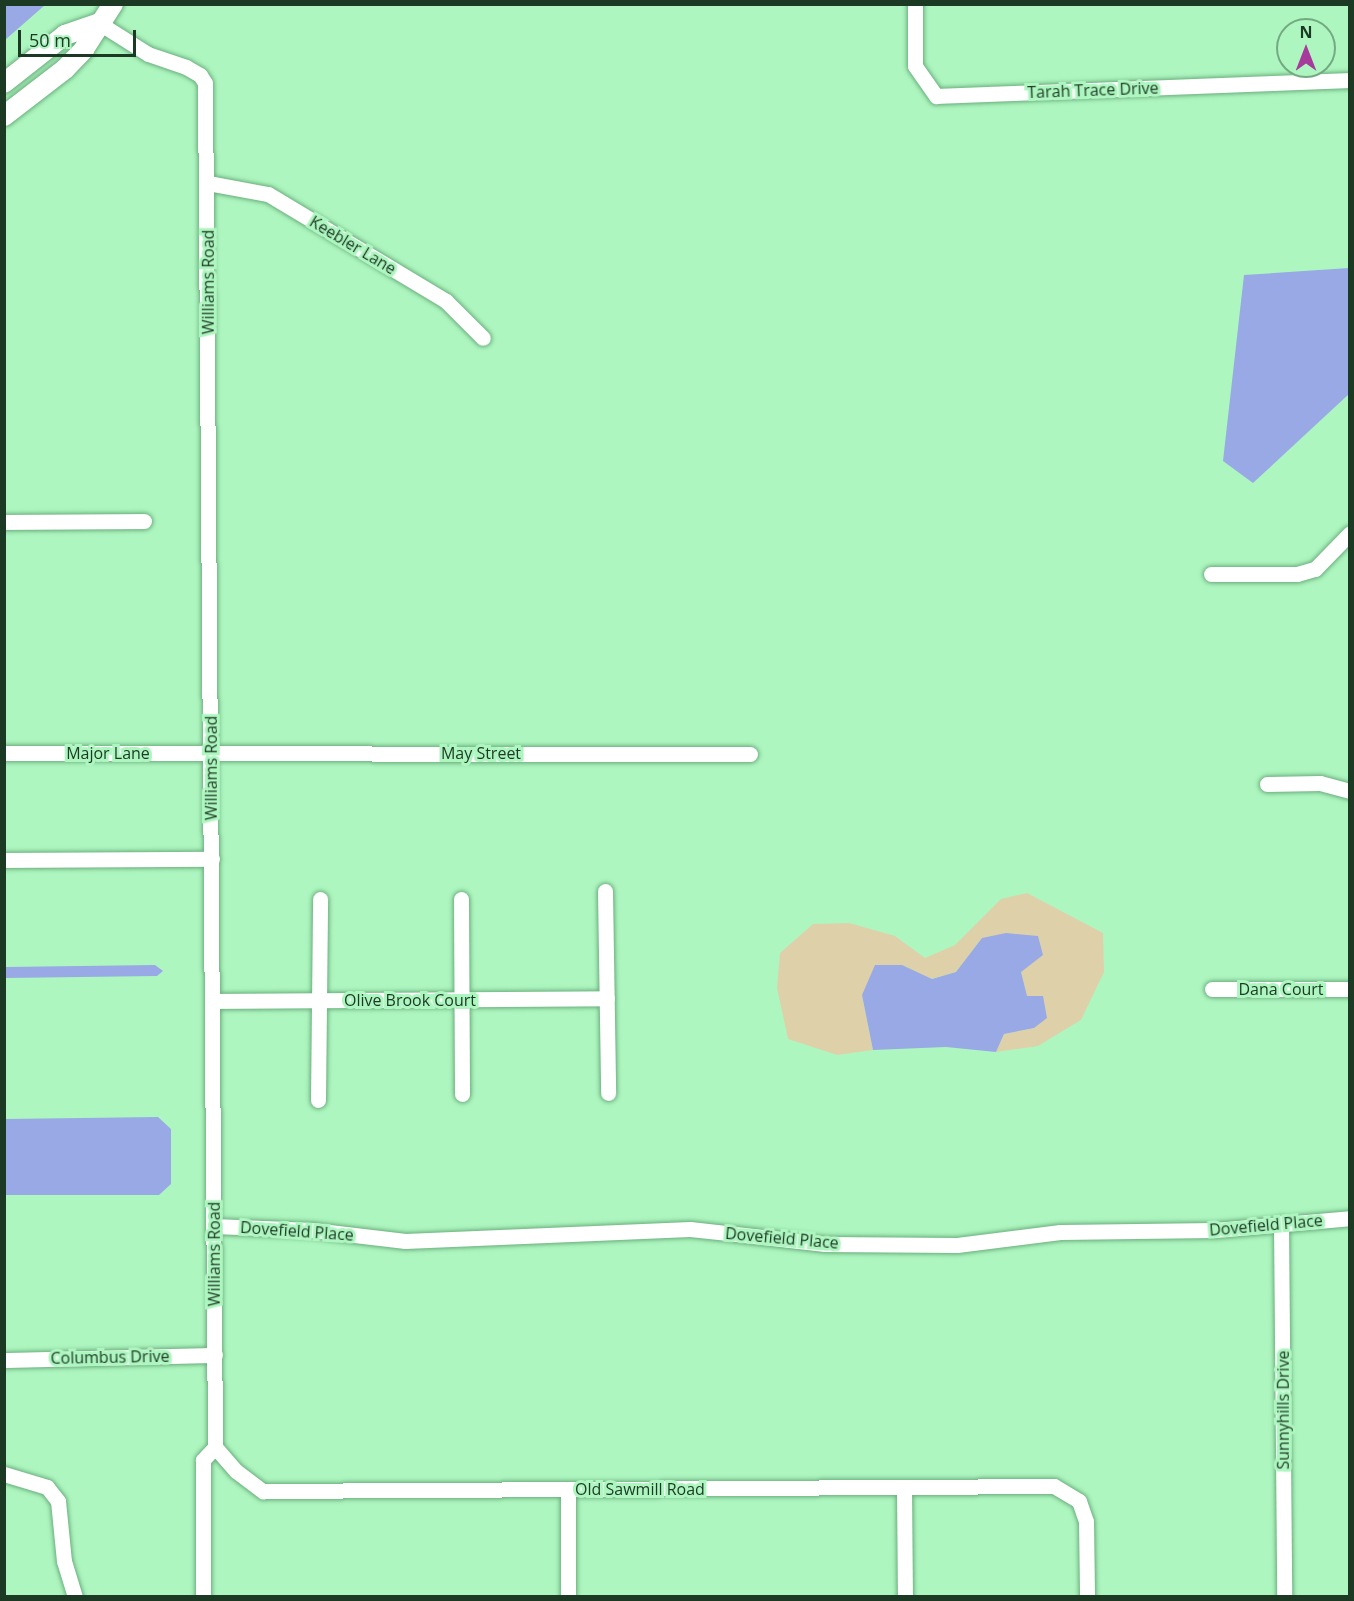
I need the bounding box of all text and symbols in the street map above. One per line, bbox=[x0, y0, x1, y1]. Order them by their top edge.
scale bar bbox=[21, 18, 140, 56]
north arrow bbox=[1276, 18, 1336, 78]
text: N bbox=[1299, 21, 1313, 43]
text: 50 m bbox=[29, 28, 71, 52]
street label: Tarah Trace Drive bbox=[1027, 78, 1159, 102]
street label: Keebler Lane bbox=[306, 212, 400, 278]
street label: Williams Road bbox=[198, 230, 218, 334]
street label: Williams Road bbox=[201, 716, 221, 820]
street label: Major Lane bbox=[66, 743, 150, 763]
street label: May Street bbox=[441, 743, 521, 763]
street label: Dana Court bbox=[1238, 979, 1324, 999]
street label: Olive Brook Court bbox=[344, 990, 476, 1010]
street label: Williams Road bbox=[204, 1202, 224, 1306]
street label: Dovefield Place bbox=[1208, 1210, 1324, 1240]
street label: Dovefield Place bbox=[240, 1217, 354, 1245]
street label: Dovefield Place bbox=[724, 1223, 840, 1253]
street label: Columbus Drive bbox=[50, 1346, 170, 1368]
street label: Sunnyhills Drive bbox=[1273, 1350, 1293, 1470]
street label: Old Sawmill Road bbox=[575, 1479, 705, 1499]

